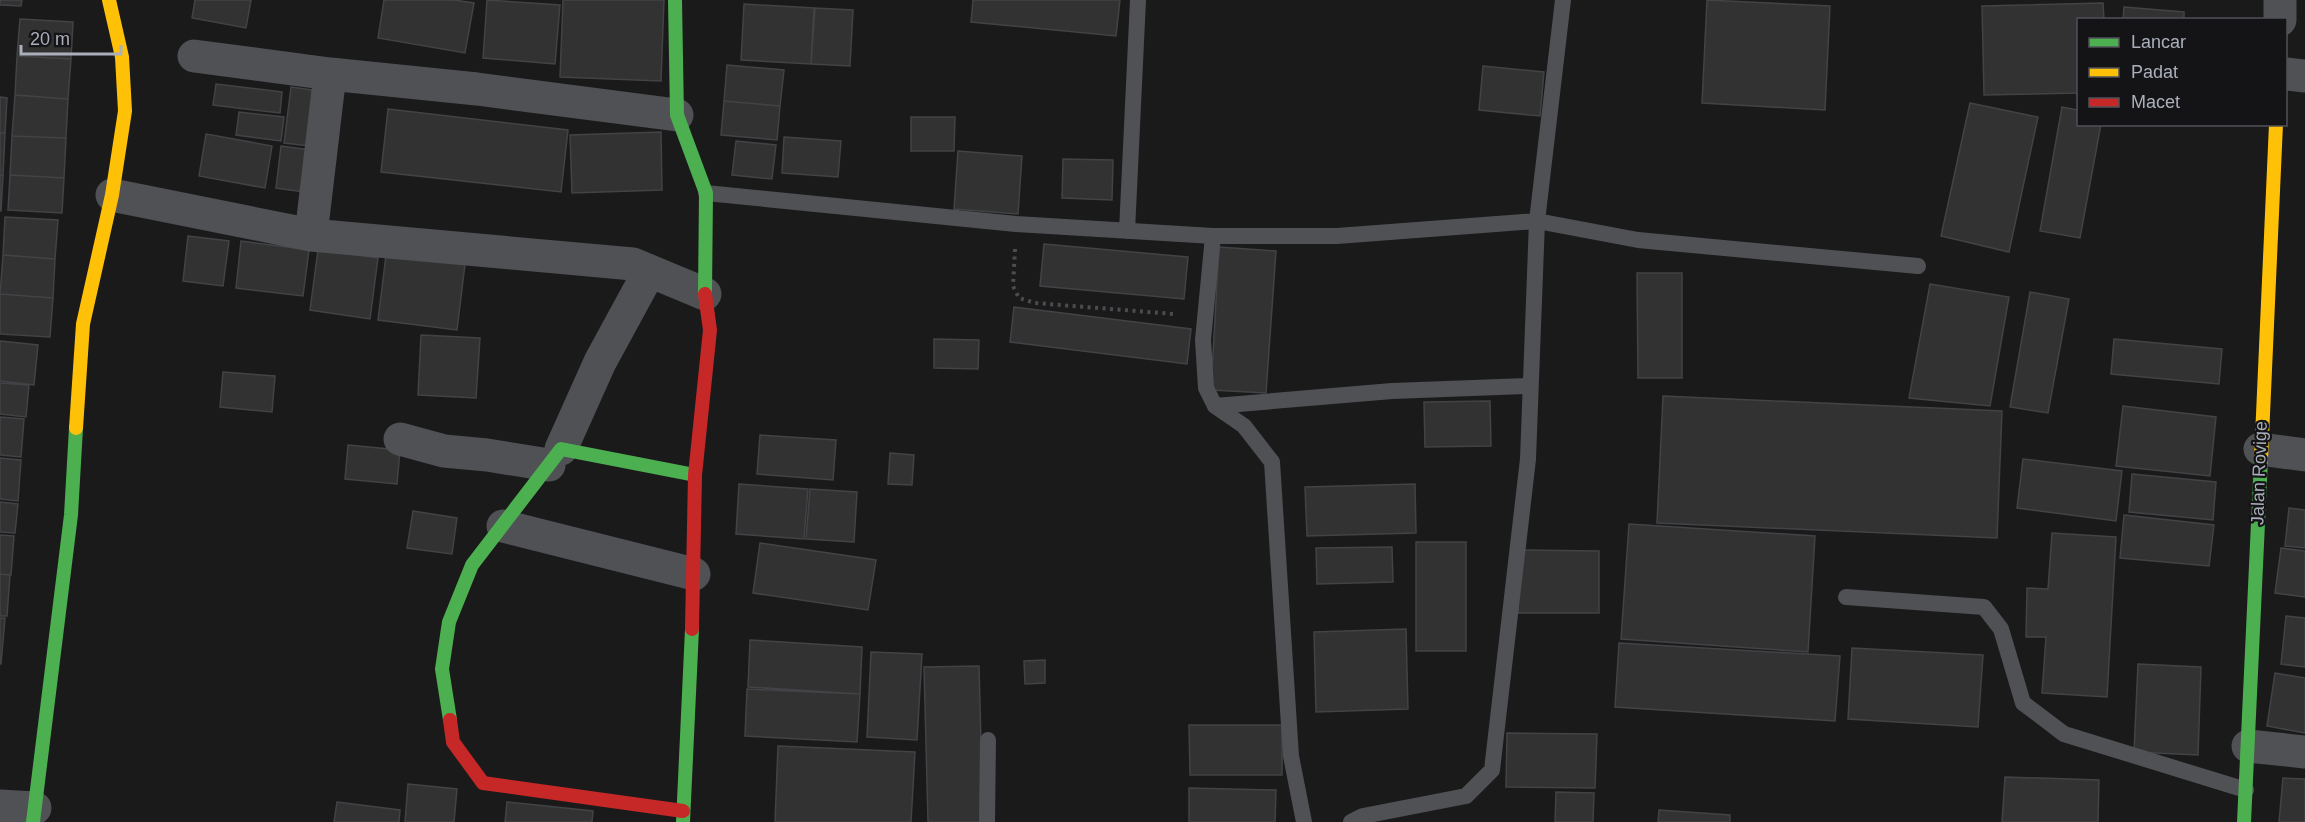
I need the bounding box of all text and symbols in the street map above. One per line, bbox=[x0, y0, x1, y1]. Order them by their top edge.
scale bar bbox=[21, 18, 122, 56]
legend bbox=[2077, 18, 2287, 126]
text: 20 m bbox=[30, 29, 70, 49]
text: Lancar bbox=[2131, 32, 2186, 52]
text: Padat bbox=[2131, 62, 2178, 82]
text: Macet bbox=[2131, 92, 2180, 112]
street label: Jalan Rovige bbox=[2247, 421, 2271, 525]

